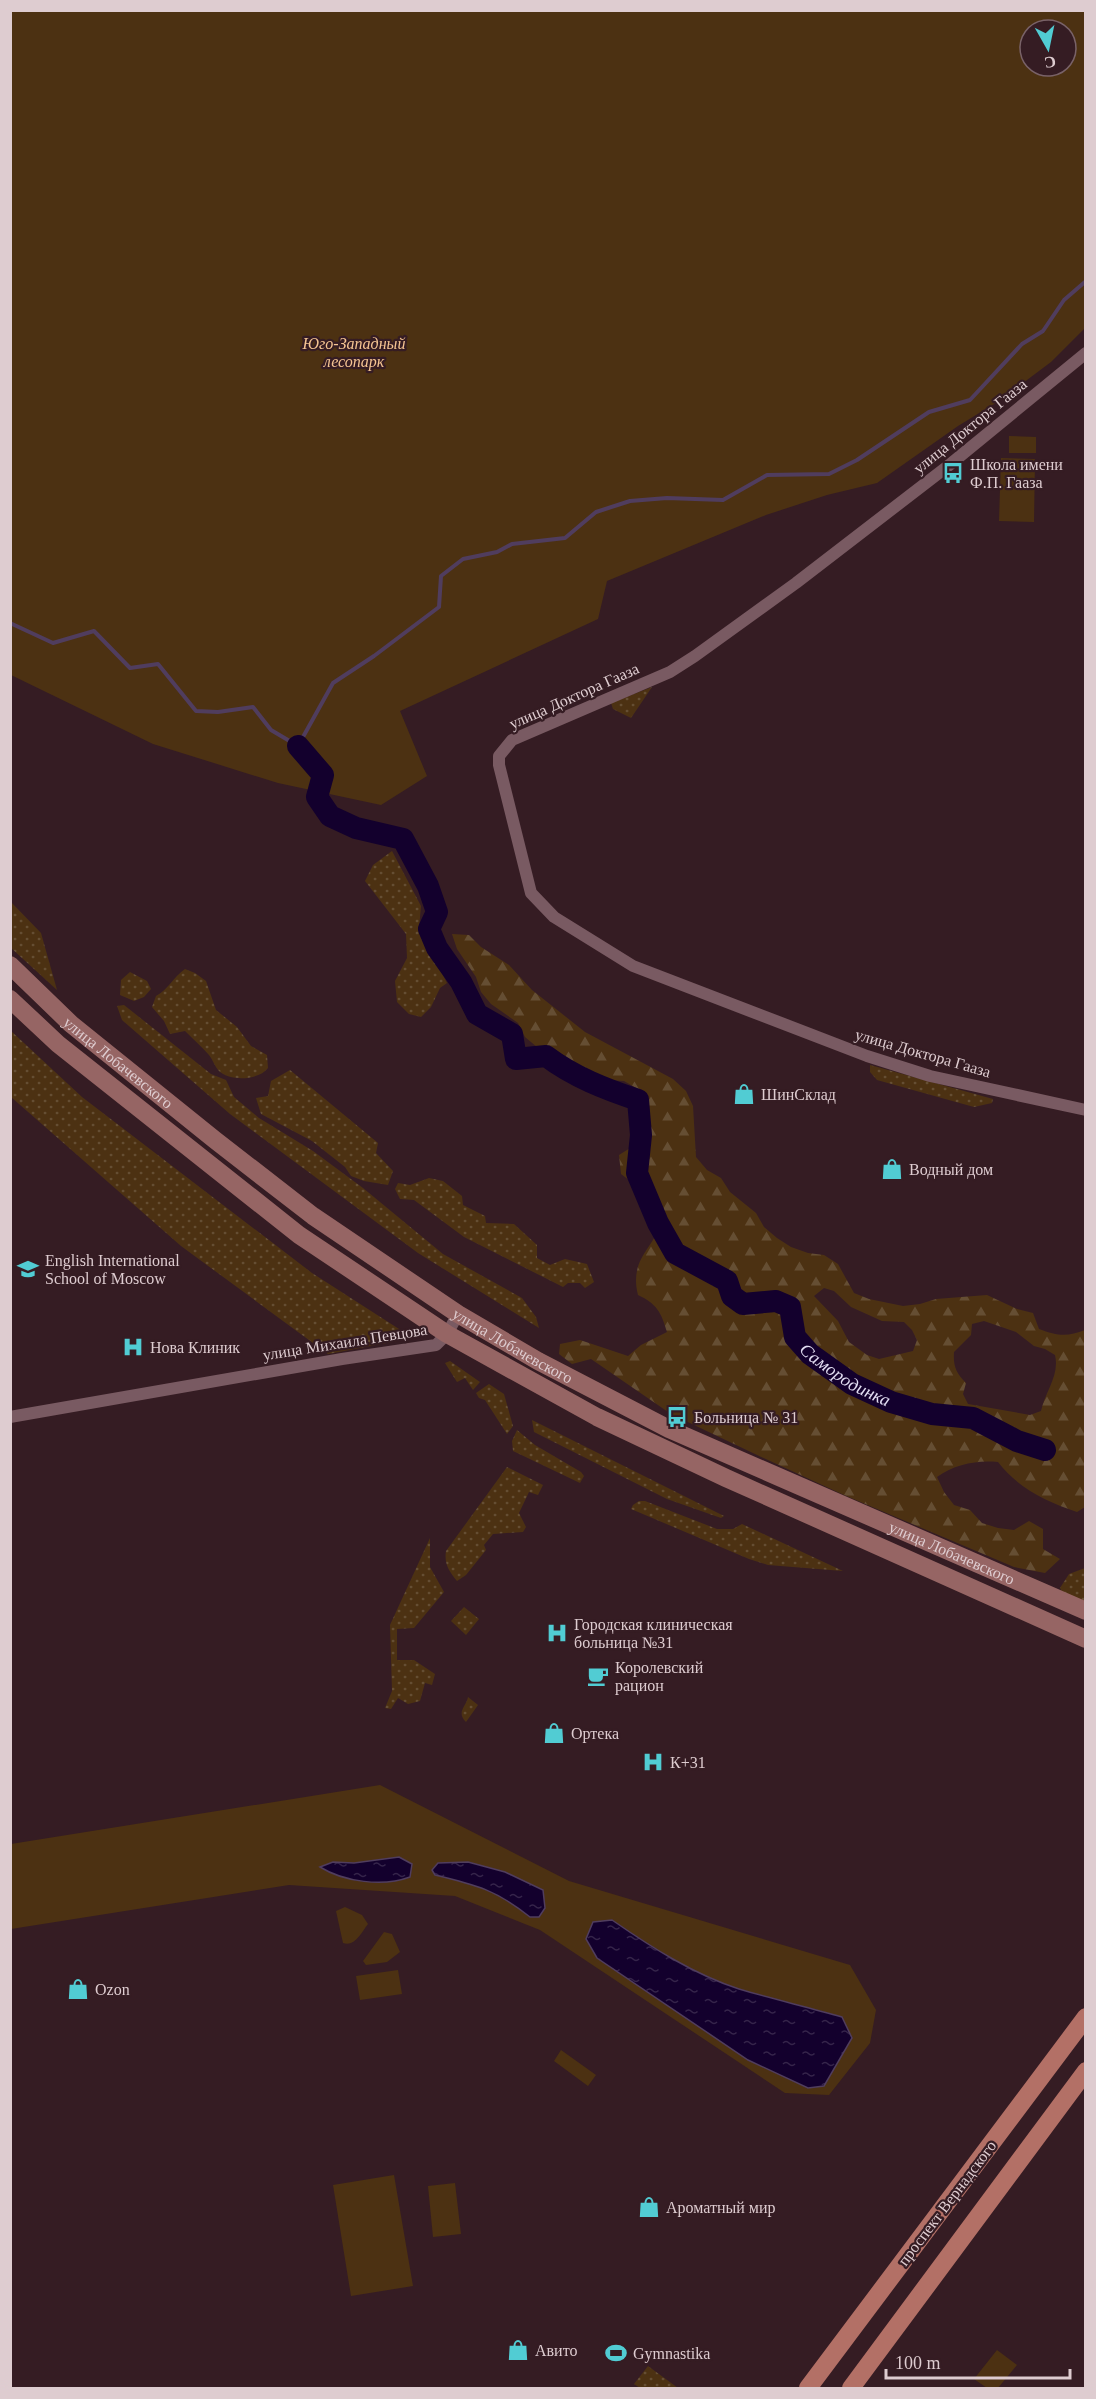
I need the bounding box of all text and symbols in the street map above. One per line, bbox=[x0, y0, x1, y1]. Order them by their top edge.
north arrow bbox=[1018, 18, 1078, 78]
text: С bbox=[1043, 53, 1057, 72]
park label: Юго-Западный лесопарк bbox=[302, 335, 405, 371]
street label: улица Доктора Гааза bbox=[910, 375, 1031, 478]
place label: Школа имени Ф.П. Гааза bbox=[970, 456, 1063, 491]
bus stop icon: Школа имени Ф.П. Гааза bbox=[941, 461, 965, 485]
street label: улица Доктора Гааза bbox=[506, 660, 642, 733]
street label: улица Лобачевского bbox=[60, 1013, 177, 1111]
street label: улица Доктора Гааза bbox=[853, 1025, 993, 1081]
shop icon: ШинСклад bbox=[732, 1082, 756, 1106]
place label: ШинСклад bbox=[761, 1086, 836, 1104]
shop icon: Водный дом bbox=[880, 1157, 904, 1181]
place label: Водный дом bbox=[909, 1161, 993, 1179]
place label: English International School of Moscow bbox=[45, 1252, 180, 1287]
school or university icon: English International School of Moscow bbox=[16, 1257, 40, 1281]
street label: улица Лобачевского bbox=[449, 1304, 576, 1386]
street label: улица Михаила Певцова bbox=[262, 1321, 428, 1364]
hospital icon: Нова Клиник bbox=[121, 1335, 145, 1359]
place label: Нова Клиник bbox=[150, 1339, 240, 1356]
water label: Самородинка bbox=[796, 1340, 894, 1410]
bus stop icon: Больница № 31 bbox=[665, 1405, 689, 1429]
place label: Больница № 31 bbox=[694, 1409, 798, 1427]
street label: улица Лобачевского bbox=[886, 1518, 1018, 1587]
place label: Городская клиническая больница №31 bbox=[574, 1616, 733, 1652]
hospital icon: Городская клиническая больница №31 bbox=[545, 1621, 569, 1645]
place label: Королевский рацион bbox=[615, 1659, 704, 1695]
cafe icon: Королевский рацион bbox=[586, 1664, 610, 1688]
shop icon: Ортека bbox=[542, 1721, 566, 1745]
place label: Ортека bbox=[571, 1725, 619, 1743]
hospital icon: К+31 bbox=[641, 1750, 665, 1774]
place label: К+31 bbox=[670, 1754, 706, 1771]
shop icon: Ozon bbox=[66, 1977, 90, 2001]
place label: Ozon bbox=[95, 1981, 130, 1998]
street label: проспект Вернадского bbox=[894, 2137, 1000, 2269]
shop icon: Ароматный мир bbox=[637, 2195, 661, 2219]
place label: Ароматный мир bbox=[666, 2199, 776, 2217]
shop icon: Авито bbox=[506, 2338, 530, 2362]
sports icon: Gymnastika bbox=[604, 2341, 628, 2365]
place label: Авито bbox=[535, 2342, 577, 2359]
scale bar bbox=[886, 2342, 1070, 2380]
place label: Gymnastika bbox=[633, 2345, 710, 2363]
text: 100 m bbox=[895, 2353, 941, 2373]

